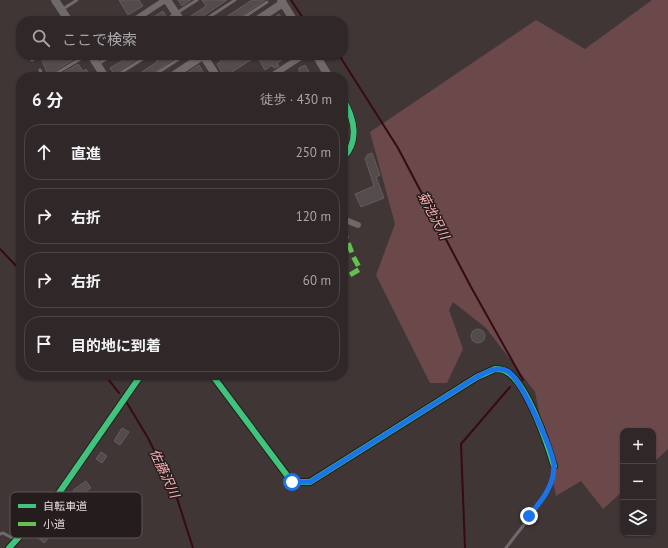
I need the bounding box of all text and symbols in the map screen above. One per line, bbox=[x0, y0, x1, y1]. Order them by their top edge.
search box bbox=[16, 16, 348, 60]
icon: search bbox=[30, 27, 52, 49]
text: ここで検索 bbox=[62, 30, 137, 49]
text: 6 分 bbox=[32, 89, 63, 111]
text: 徒歩 · 430 m bbox=[260, 91, 332, 108]
icon: ahead bbox=[33, 141, 55, 163]
text: 直進 bbox=[71, 144, 101, 163]
text: 250 m bbox=[296, 144, 331, 161]
water label: 菊池沢川 bbox=[414, 188, 454, 244]
icon: right bbox=[33, 205, 55, 227]
text: 右折 bbox=[71, 208, 101, 227]
text: 120 m bbox=[296, 208, 331, 225]
icon: right bbox=[33, 269, 55, 291]
text: 右折 bbox=[71, 272, 101, 291]
text: 60 m bbox=[303, 272, 331, 289]
icon: arrive bbox=[33, 333, 55, 355]
text: 目的地に到着 bbox=[71, 336, 161, 355]
map controls bbox=[620, 428, 656, 536]
button: + bbox=[620, 428, 656, 464]
water label: 佐藤沢川 bbox=[146, 446, 184, 502]
button: − bbox=[620, 464, 656, 500]
route start bbox=[283, 473, 301, 491]
legend bbox=[10, 492, 142, 538]
text: 自転車道 bbox=[43, 499, 87, 513]
button: layers bbox=[620, 500, 656, 536]
route end bbox=[520, 507, 538, 525]
text: 小道 bbox=[43, 517, 65, 531]

